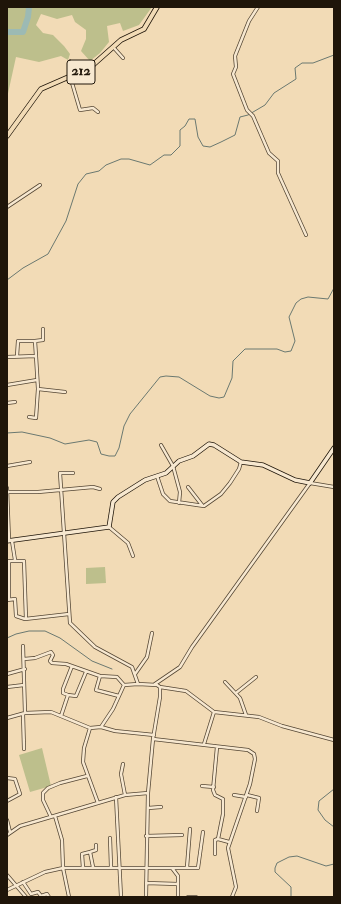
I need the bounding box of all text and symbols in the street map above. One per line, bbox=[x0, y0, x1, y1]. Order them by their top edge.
road number: 212 bbox=[67, 60, 95, 84]

